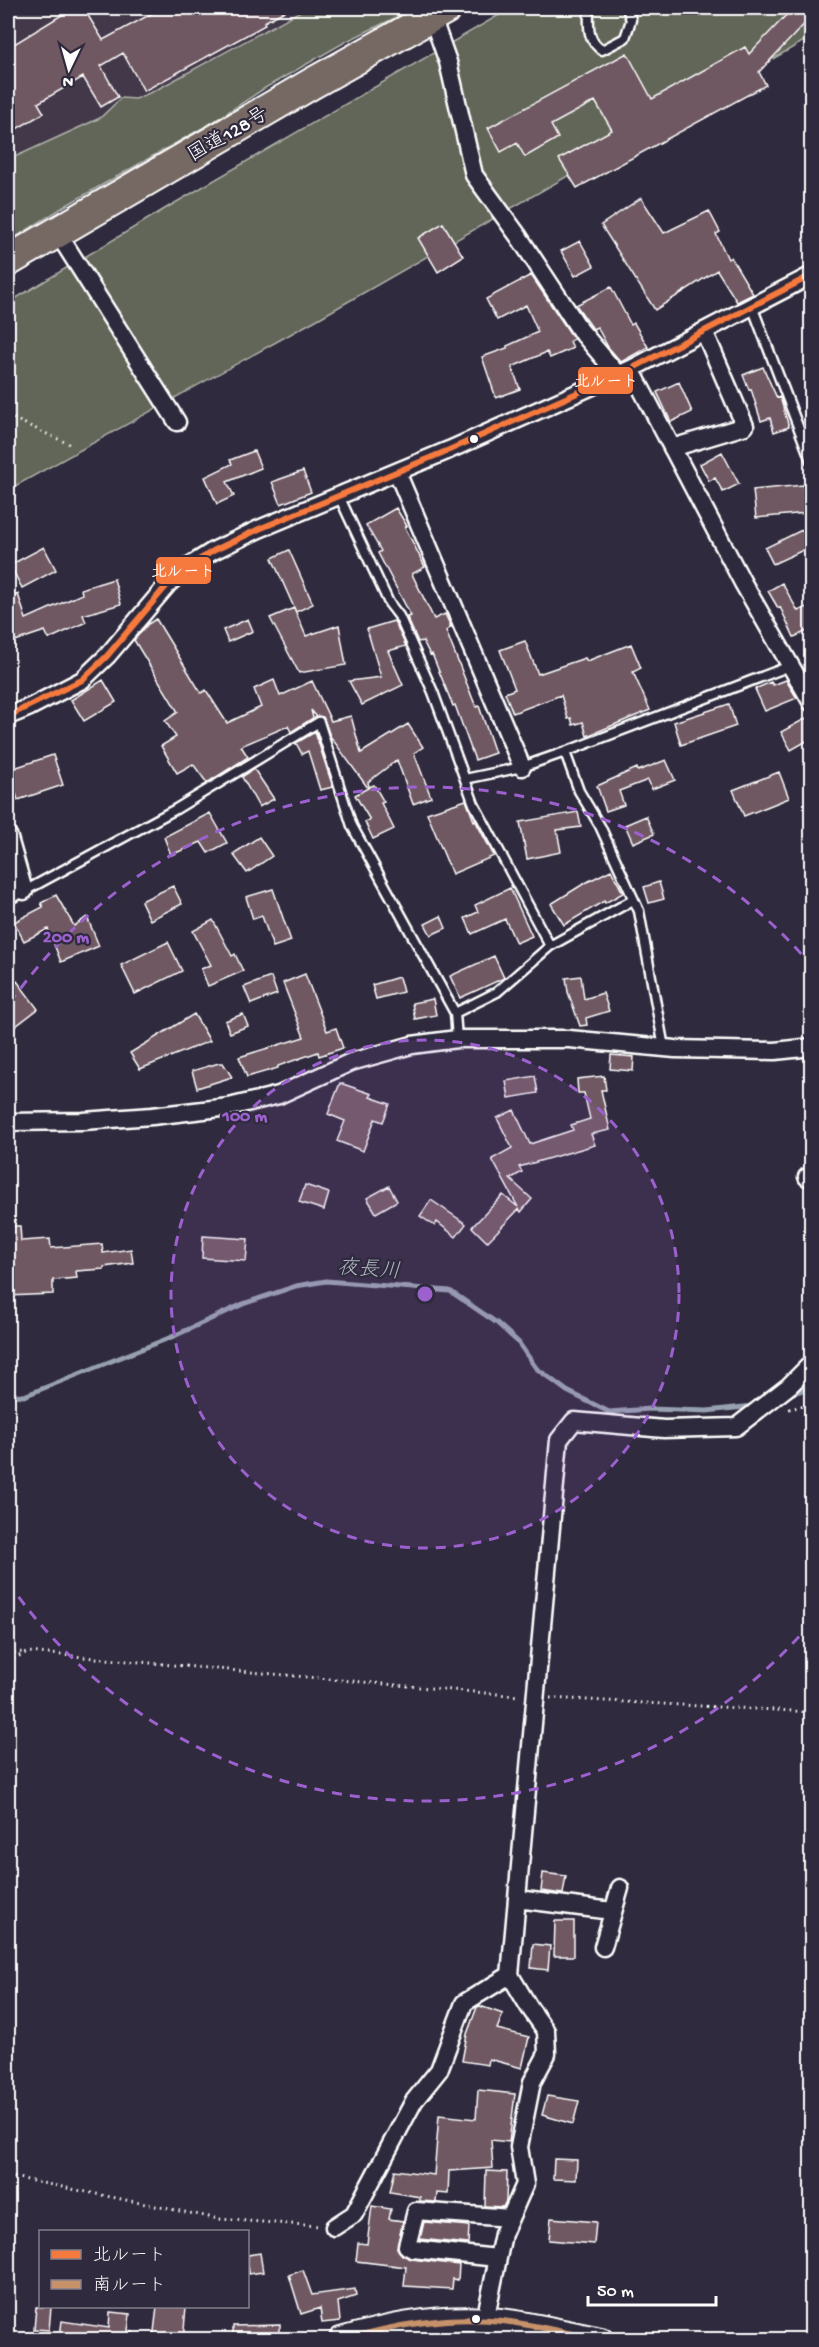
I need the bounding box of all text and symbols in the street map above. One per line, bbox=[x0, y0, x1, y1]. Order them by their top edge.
north arrow bbox=[39, 39, 99, 99]
text: N bbox=[61, 70, 74, 90]
street label: 国道128号 bbox=[184, 103, 273, 168]
line badge: 北ルート bbox=[577, 366, 634, 395]
text: 北ルート bbox=[574, 373, 638, 393]
unlabelled marker bbox=[468, 433, 480, 445]
line badge: 北ルート bbox=[155, 556, 212, 585]
text: 北ルート bbox=[151, 563, 215, 583]
text: 200 m bbox=[43, 928, 89, 949]
text: 100 m bbox=[222, 1107, 268, 1128]
water label: 夜長川 bbox=[336, 1255, 401, 1286]
centre of rings bbox=[415, 1284, 435, 1304]
legend bbox=[39, 2230, 249, 2308]
text: 北ルート bbox=[93, 2246, 166, 2267]
scale bar bbox=[588, 2269, 716, 2307]
text: 南ルート bbox=[93, 2275, 166, 2297]
text: 50 m bbox=[597, 2282, 634, 2303]
unlabelled marker bbox=[470, 2313, 482, 2325]

